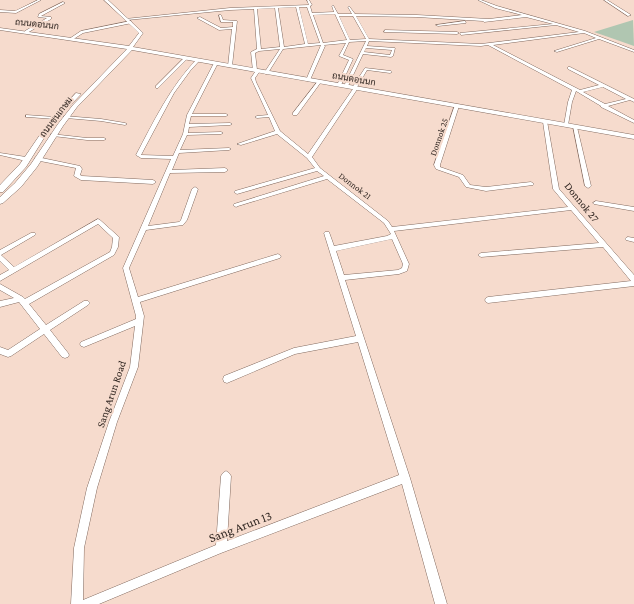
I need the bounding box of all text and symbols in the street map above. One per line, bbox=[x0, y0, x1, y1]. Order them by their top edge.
street label: ถนนดอนนก bbox=[15, 17, 59, 31]
street label: ถนนดอนนก bbox=[331, 70, 377, 88]
street label: ถนนชนเกษม bbox=[38, 95, 74, 139]
street label: Donnok 25 bbox=[428, 117, 450, 157]
street label: Donnok 21 bbox=[337, 171, 373, 201]
street label: Donnok 27 bbox=[562, 180, 602, 224]
street label: Sang Arun Road bbox=[94, 359, 129, 429]
street label: Sang Arun 13 bbox=[206, 508, 274, 545]

